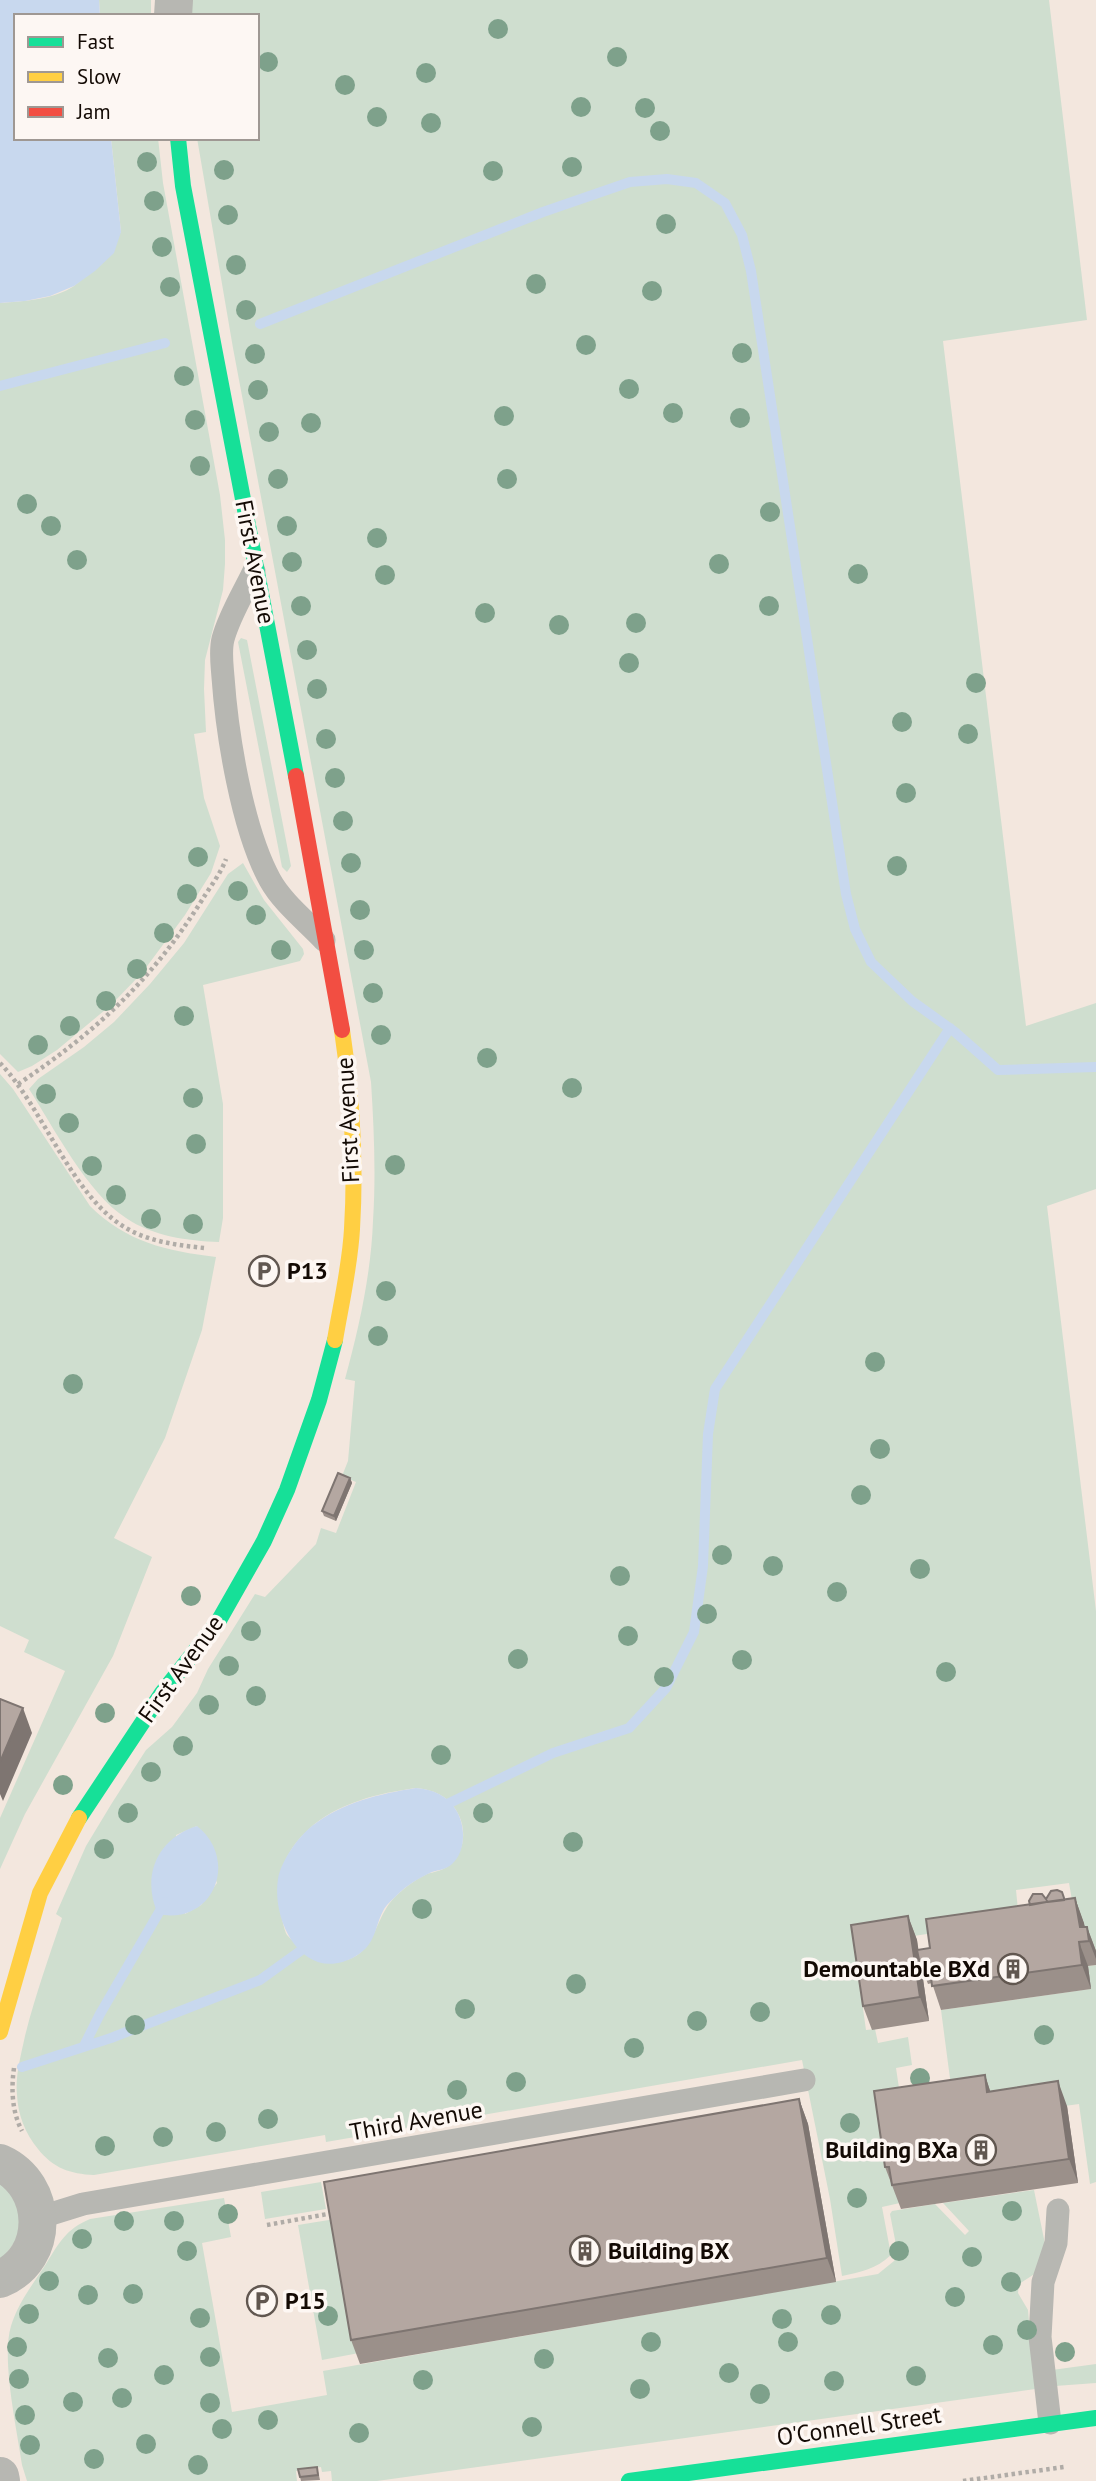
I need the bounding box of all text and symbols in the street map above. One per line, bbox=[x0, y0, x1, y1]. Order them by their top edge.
legend bbox=[14, 14, 259, 140]
text: Fast bbox=[77, 28, 114, 55]
text: Slow bbox=[77, 63, 121, 90]
text: Jam bbox=[76, 98, 111, 125]
street label: First Avenue bbox=[228, 497, 283, 627]
street label: First Avenue bbox=[329, 1056, 366, 1184]
parking icon: P13 bbox=[247, 1254, 281, 1288]
place label: P13 bbox=[287, 1255, 328, 1286]
street label: First Avenue bbox=[131, 1609, 230, 1729]
building icon: Demountable BXd bbox=[996, 1952, 1030, 1986]
place label: Demountable BXd bbox=[803, 1953, 990, 1984]
street label: Third Avenue bbox=[347, 2094, 485, 2147]
building icon: Building BXa bbox=[964, 2133, 998, 2167]
place label: Building BXa bbox=[825, 2134, 958, 2165]
building icon: Building BX bbox=[568, 2234, 602, 2268]
place label: Building BX bbox=[608, 2235, 729, 2266]
parking icon: P15 bbox=[245, 2284, 279, 2318]
place label: P15 bbox=[285, 2285, 326, 2316]
street label: O'Connell Street bbox=[775, 2399, 943, 2452]

